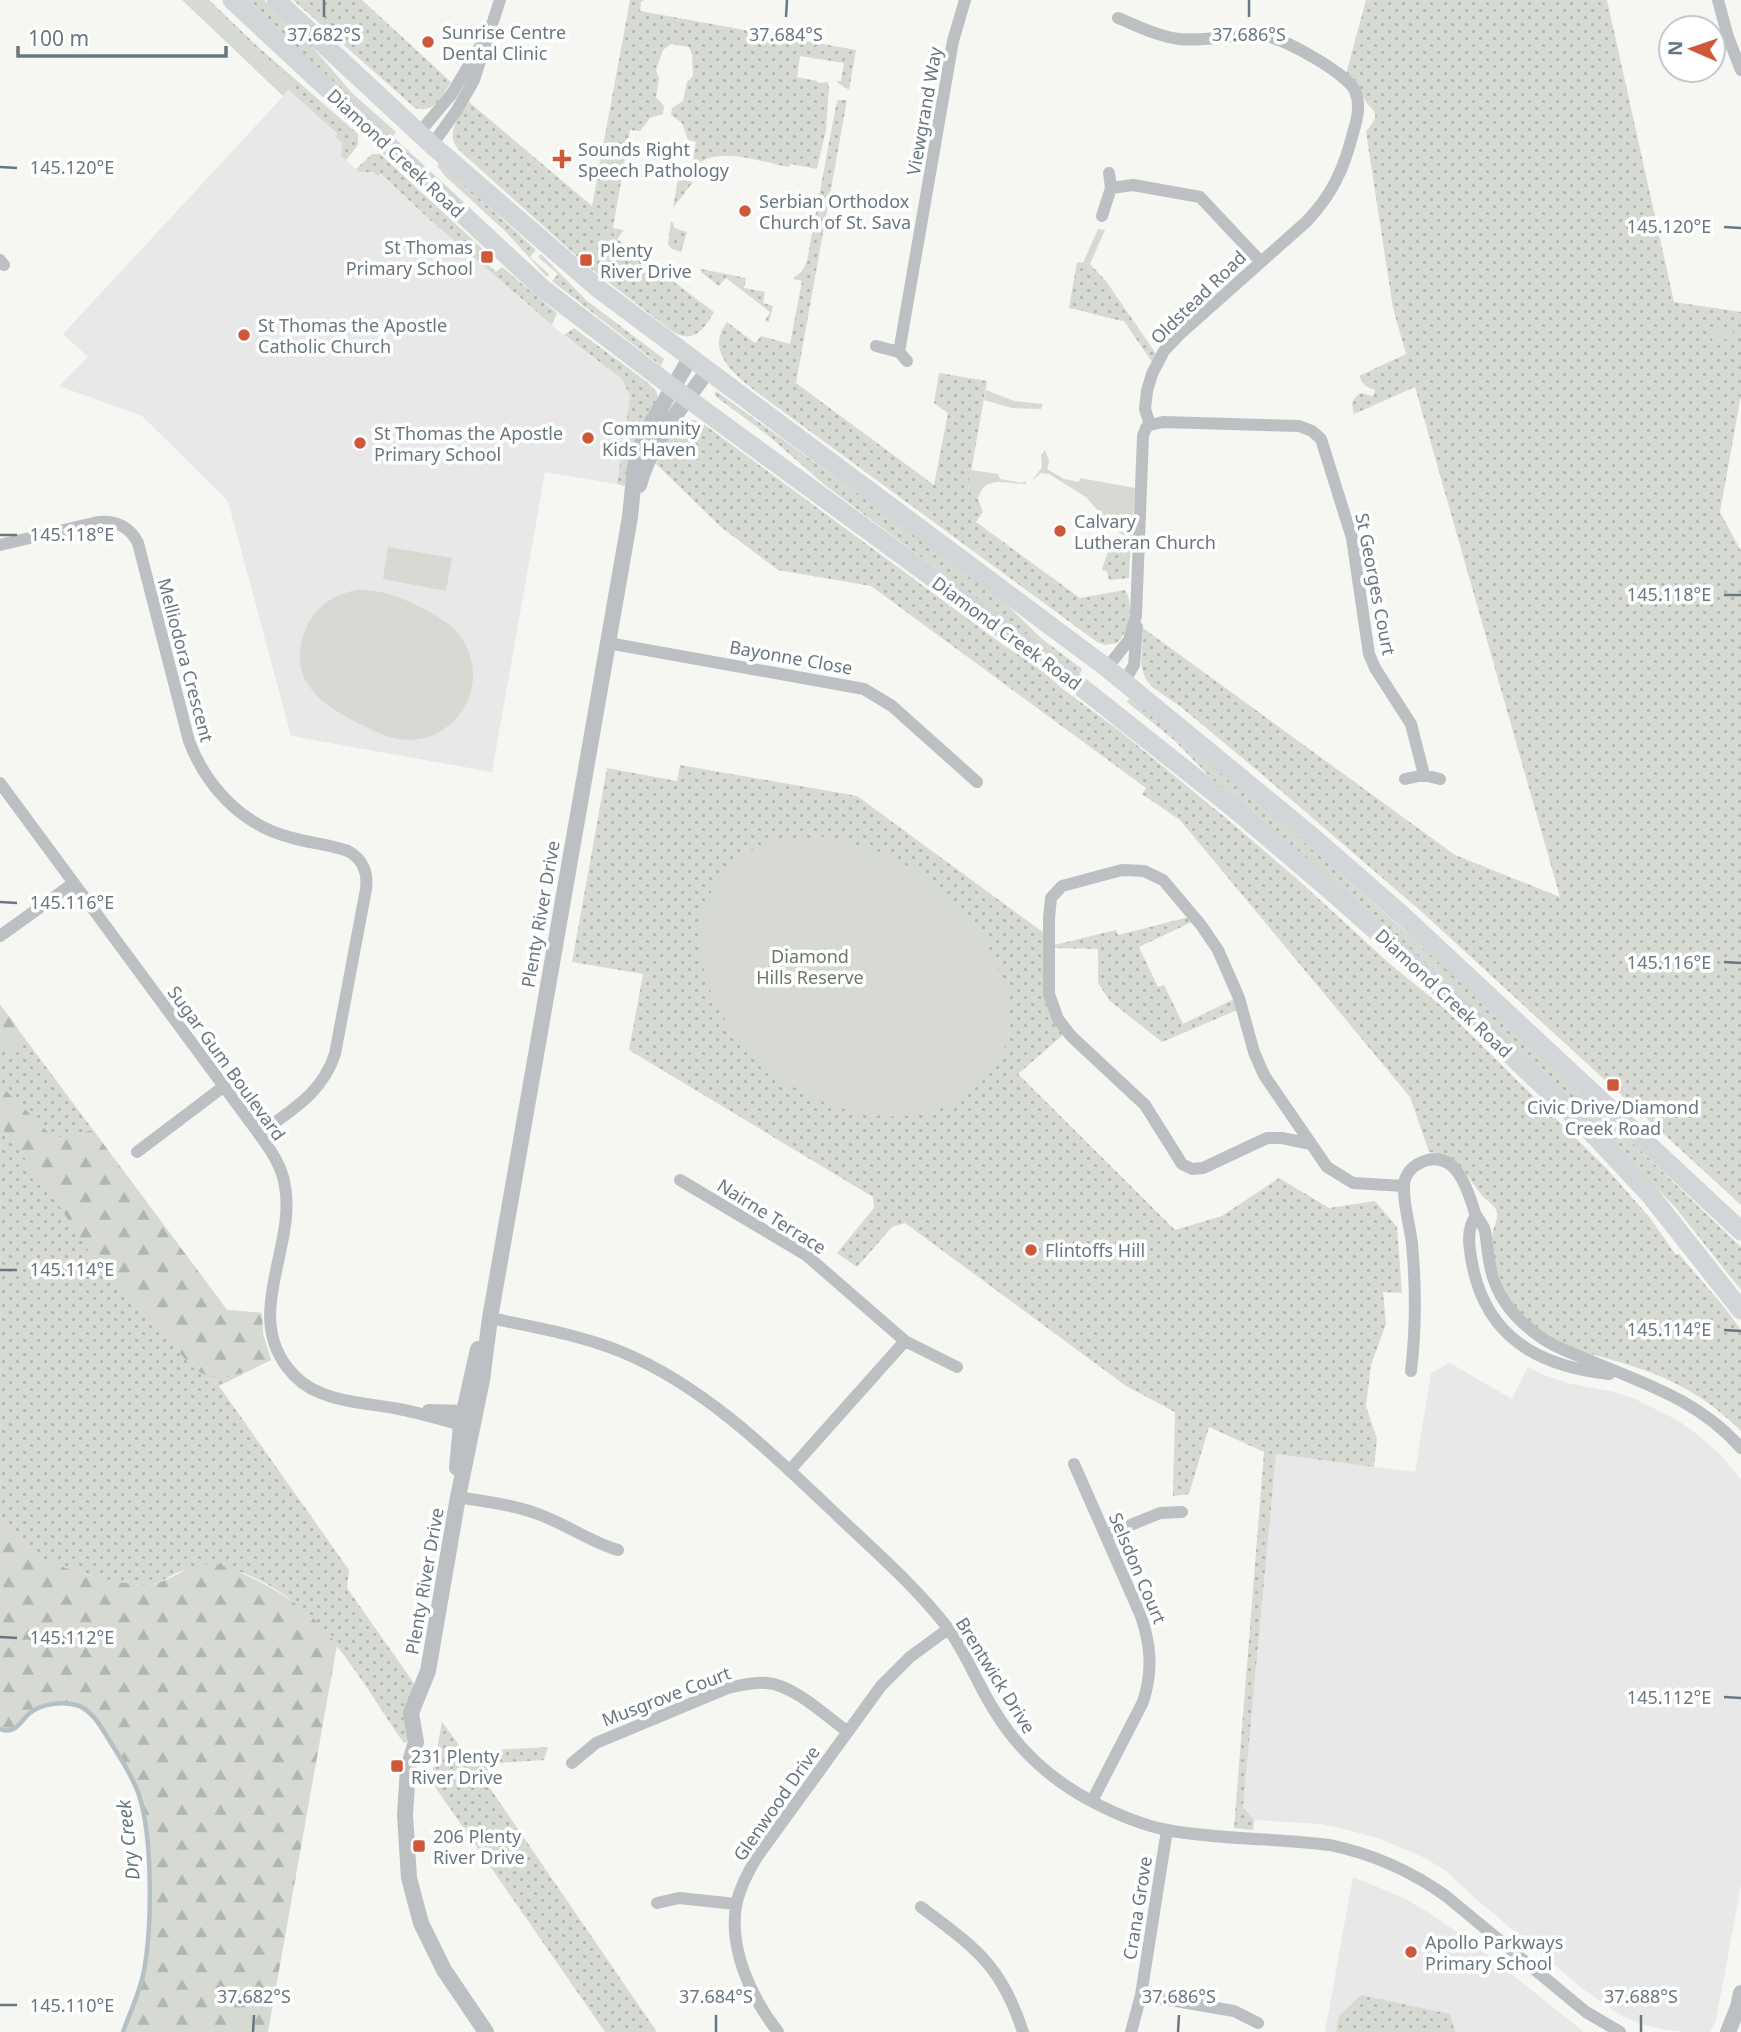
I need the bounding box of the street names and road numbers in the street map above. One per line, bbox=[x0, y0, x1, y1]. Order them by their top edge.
street label: Viewgrand Way bbox=[901, 44, 947, 177]
street label: Diamond Creek Road bbox=[322, 83, 470, 223]
street label: Oldstead Road bbox=[1145, 245, 1251, 349]
street label: St Georges Court bbox=[1350, 511, 1402, 658]
street label: Diamond Creek Road bbox=[928, 571, 1086, 695]
street label: Melliodora Crescent bbox=[153, 575, 220, 745]
street label: Bayonne Close bbox=[728, 634, 854, 680]
street label: Plenty River Drive bbox=[515, 839, 565, 989]
street label: Diamond Creek Road bbox=[1370, 923, 1518, 1063]
street label: Sugar Gum Boulevard bbox=[163, 981, 291, 1145]
street label: Nairne Terrace bbox=[713, 1173, 831, 1259]
street label: Plenty River Drive bbox=[399, 1506, 449, 1656]
street label: Selsdon Court bbox=[1104, 1509, 1172, 1628]
street label: Brentwick Drive bbox=[951, 1612, 1041, 1738]
street label: Musgrove Court bbox=[598, 1660, 734, 1732]
street label: Glenwood Drive bbox=[727, 1741, 825, 1865]
street label: Crana Grove bbox=[1117, 1855, 1157, 1961]

